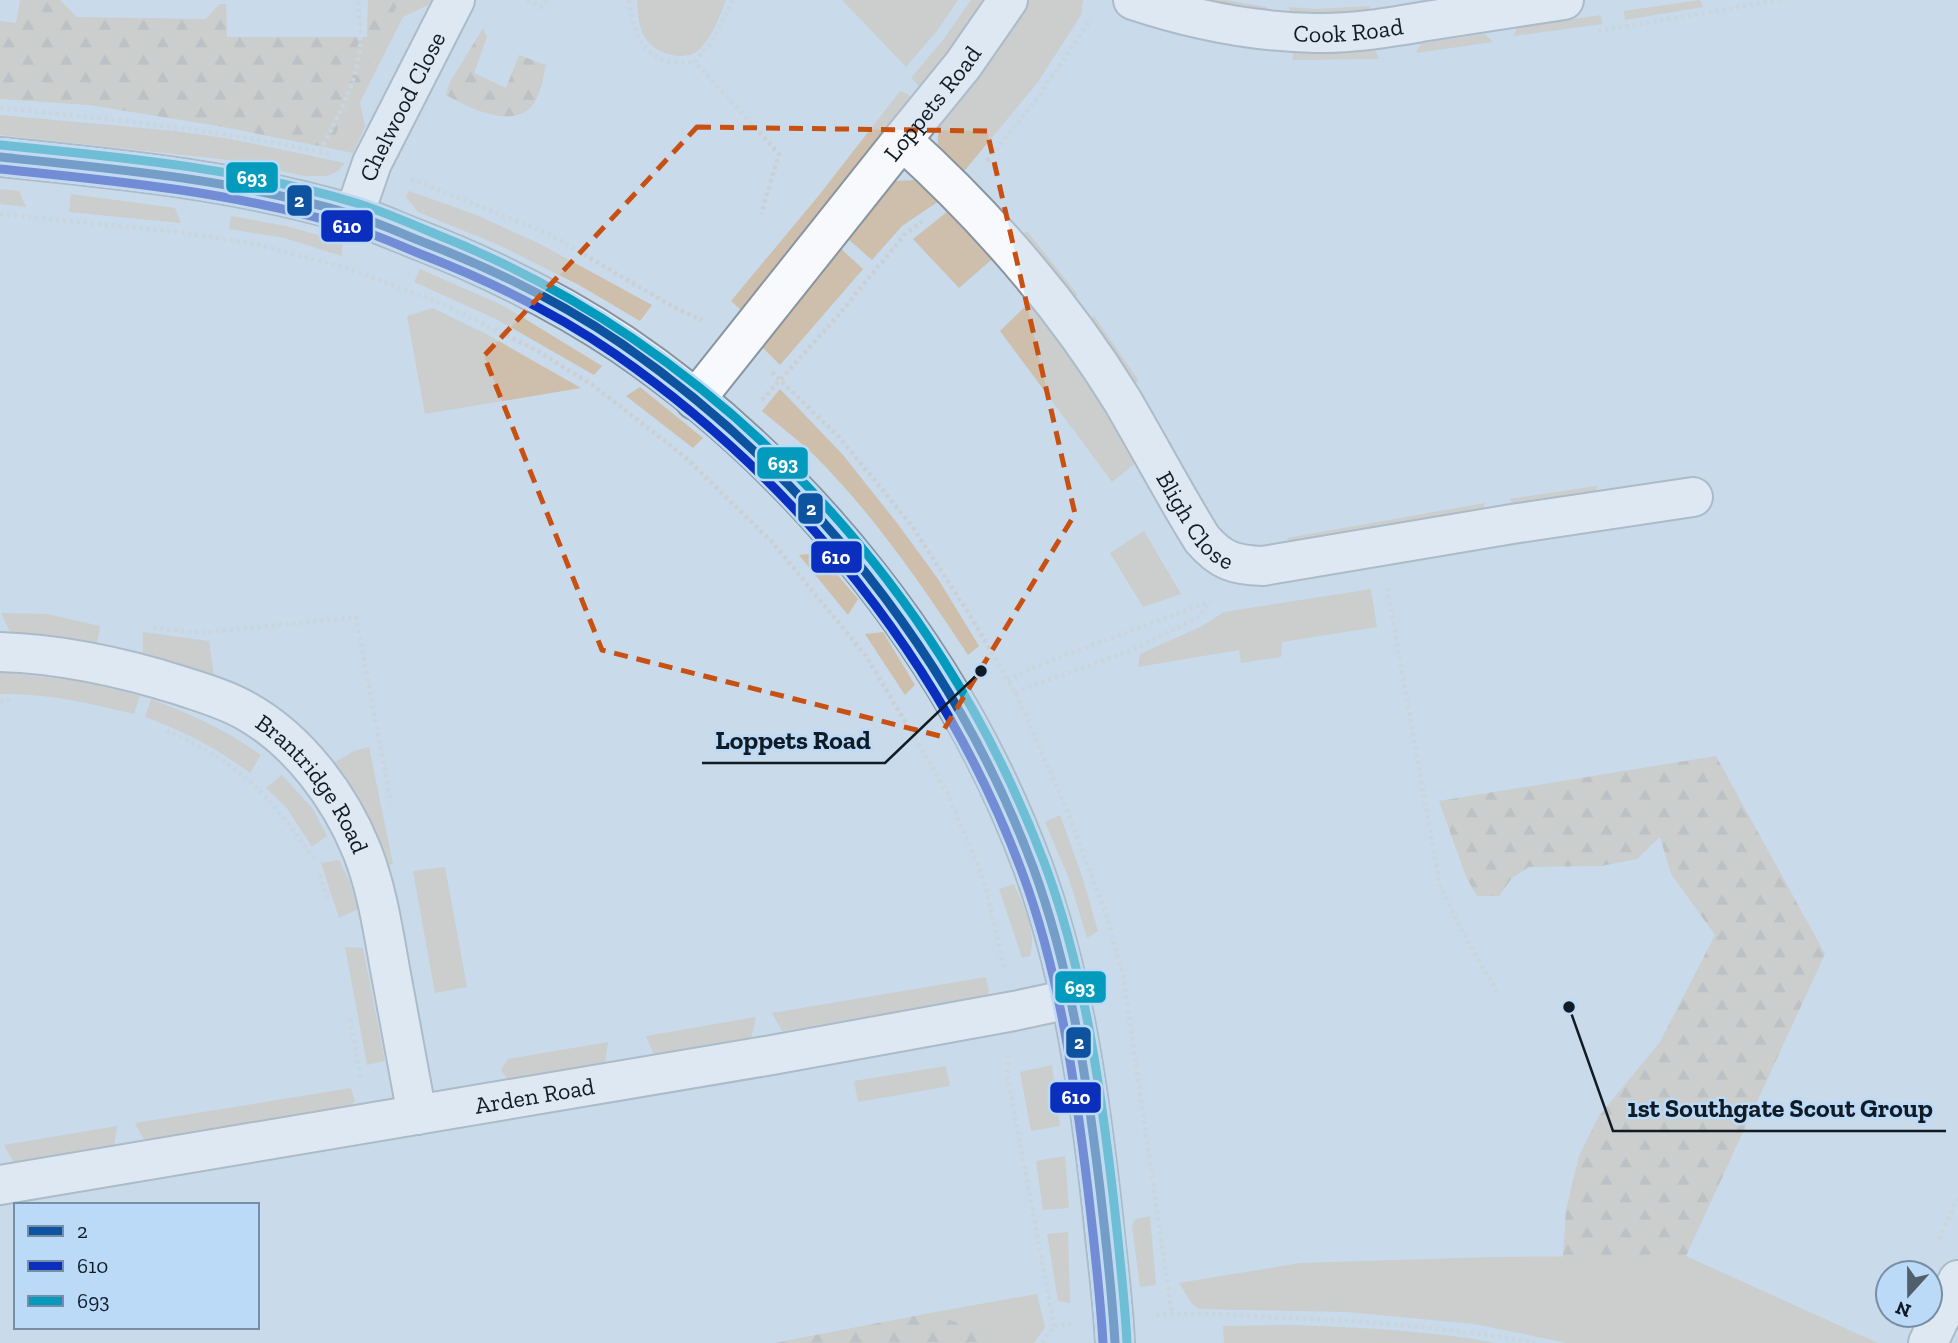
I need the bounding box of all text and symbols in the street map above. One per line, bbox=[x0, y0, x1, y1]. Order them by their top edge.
street label: Cook Road bbox=[1293, 11, 1405, 48]
street label: Chelwood Close bbox=[352, 26, 451, 185]
street label: Loppets Road bbox=[877, 40, 987, 166]
line badge: 693 bbox=[225, 161, 279, 194]
text: 693 bbox=[237, 166, 267, 189]
line badge: 2 bbox=[286, 184, 313, 217]
text: 2 bbox=[294, 189, 304, 212]
line badge: 610 bbox=[320, 209, 374, 243]
text: 610 bbox=[333, 215, 361, 238]
line badge: 693 bbox=[756, 446, 809, 480]
text: 693 bbox=[768, 452, 798, 475]
street label: Bligh Close bbox=[1151, 466, 1238, 575]
line badge: 2 bbox=[797, 492, 824, 525]
text: 2 bbox=[806, 497, 816, 520]
line badge: 610 bbox=[810, 540, 863, 574]
text: 610 bbox=[822, 546, 850, 569]
street label: Brantridge Road bbox=[251, 707, 376, 857]
callout: Loppets Road bbox=[702, 716, 885, 763]
text: Loppets Road bbox=[715, 724, 871, 756]
line badge: 693 bbox=[1054, 970, 1107, 1004]
text: 693 bbox=[1065, 976, 1095, 999]
line badge: 2 bbox=[1065, 1026, 1092, 1059]
text: 2 bbox=[1074, 1031, 1084, 1054]
street label: Arden Road bbox=[472, 1071, 597, 1119]
line badge: 610 bbox=[1049, 1081, 1102, 1114]
callout: 1st Southgate Scout Group bbox=[1613, 1084, 1946, 1131]
text: 610 bbox=[1062, 1086, 1090, 1109]
text: 1st Southgate Scout Group bbox=[1627, 1092, 1933, 1124]
legend bbox=[14, 1203, 259, 1329]
text: 2 bbox=[77, 1218, 88, 1243]
text: 610 bbox=[77, 1253, 108, 1278]
north arrow bbox=[1874, 1259, 1944, 1329]
text: 693 bbox=[77, 1288, 110, 1313]
text: N bbox=[1892, 1296, 1914, 1323]

